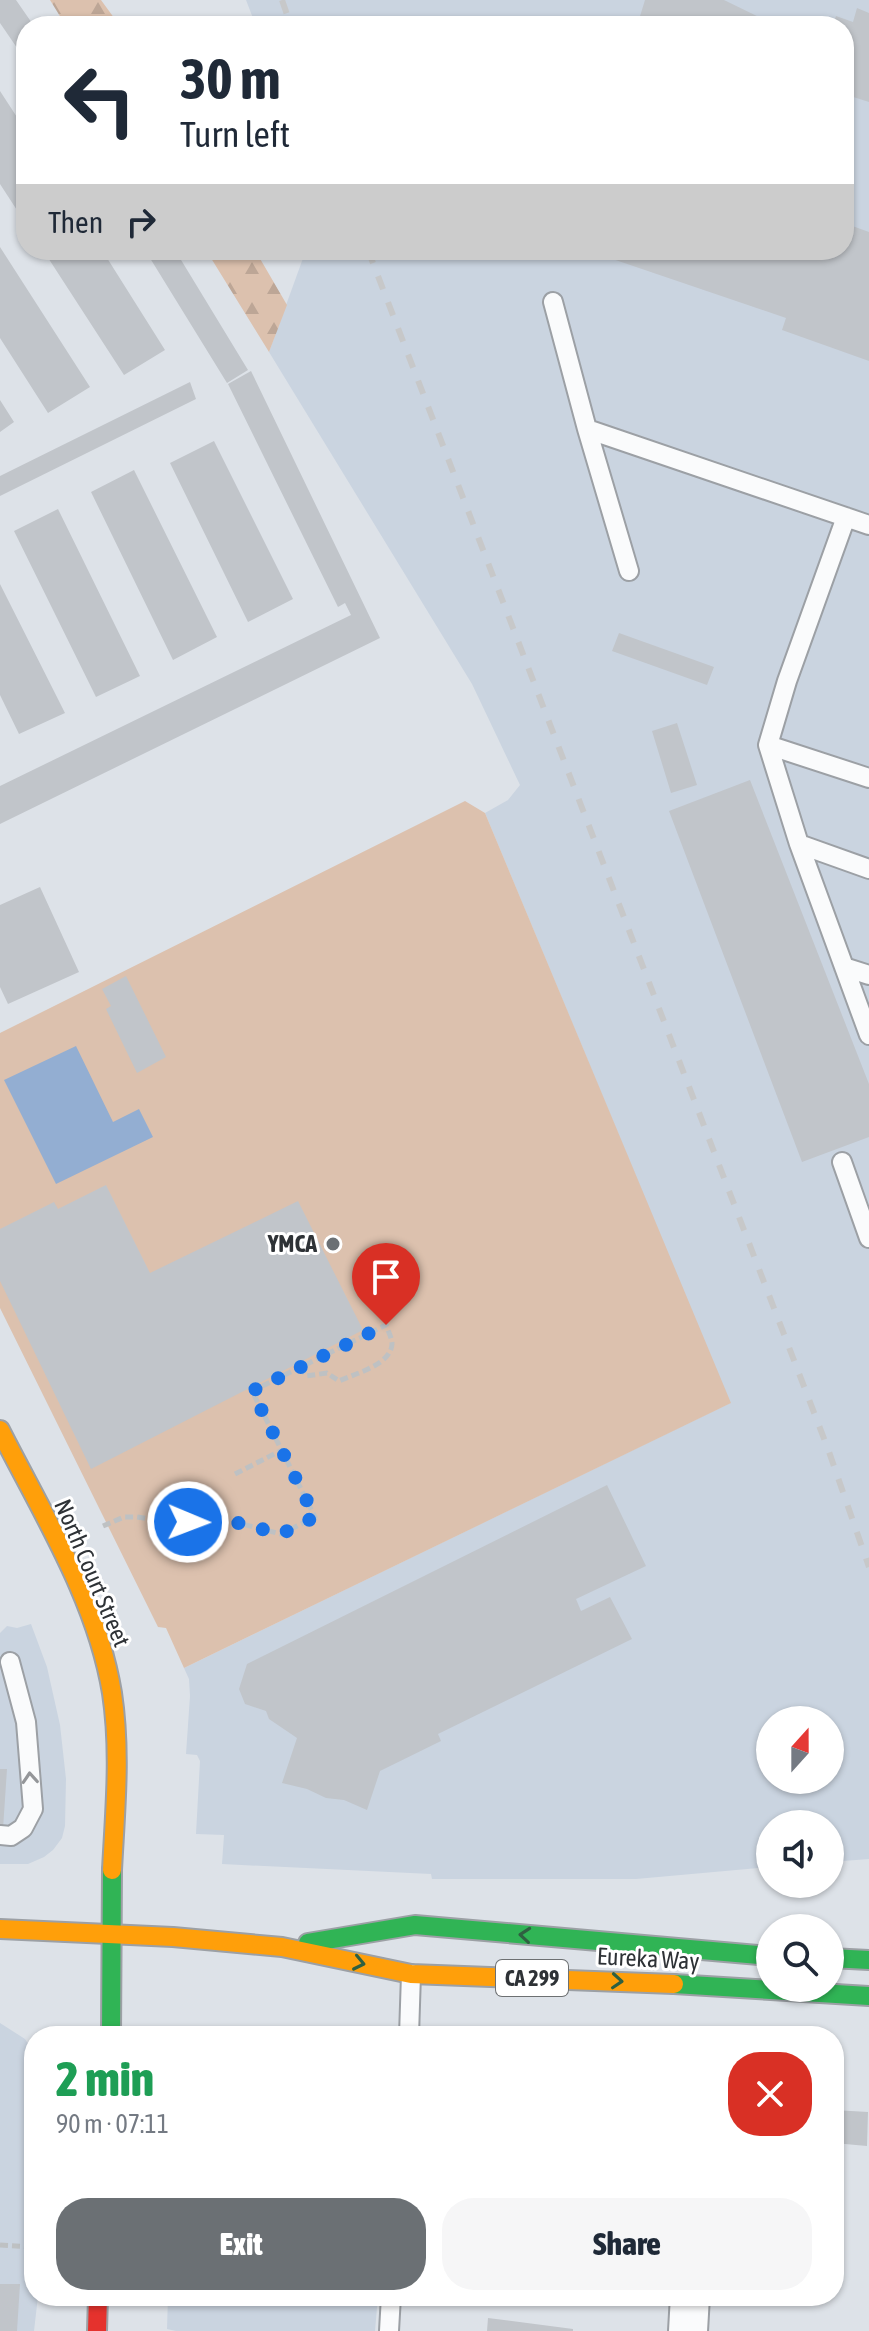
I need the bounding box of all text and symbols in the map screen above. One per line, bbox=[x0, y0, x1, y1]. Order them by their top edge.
text: 30 m bbox=[180, 47, 281, 111]
icon: left bbox=[48, 48, 152, 152]
text: Turn left bbox=[180, 113, 290, 155]
icon: right bbox=[119, 200, 163, 244]
text: Then bbox=[48, 205, 103, 239]
place label: YMCA bbox=[267, 1230, 317, 1257]
marker: YMCA bbox=[324, 1235, 342, 1253]
pin bbox=[352, 1243, 420, 1325]
icon: arrive bbox=[364, 1255, 408, 1299]
position arrow bbox=[146, 1480, 230, 1564]
street label: North Court Street bbox=[49, 1495, 136, 1651]
north arrow bbox=[756, 1706, 844, 1794]
map controls bbox=[756, 1706, 844, 2002]
one-way arrow bbox=[22, 1771, 39, 1784]
button: sound bbox=[756, 1810, 844, 1898]
button: search bbox=[756, 1914, 844, 2002]
one-way arrow bbox=[518, 1927, 531, 1944]
street label: Eureka Way bbox=[596, 1942, 700, 1975]
one-way arrow bbox=[352, 1953, 365, 1970]
road number: CA 299 bbox=[496, 1960, 568, 1996]
one-way arrow bbox=[611, 1972, 624, 1989]
text: 2 min bbox=[56, 2051, 154, 2106]
button: close bbox=[728, 2052, 812, 2136]
text: 90 m · 07:11 bbox=[56, 2109, 169, 2139]
button: Exit bbox=[56, 2198, 426, 2290]
button: Share bbox=[442, 2198, 812, 2290]

